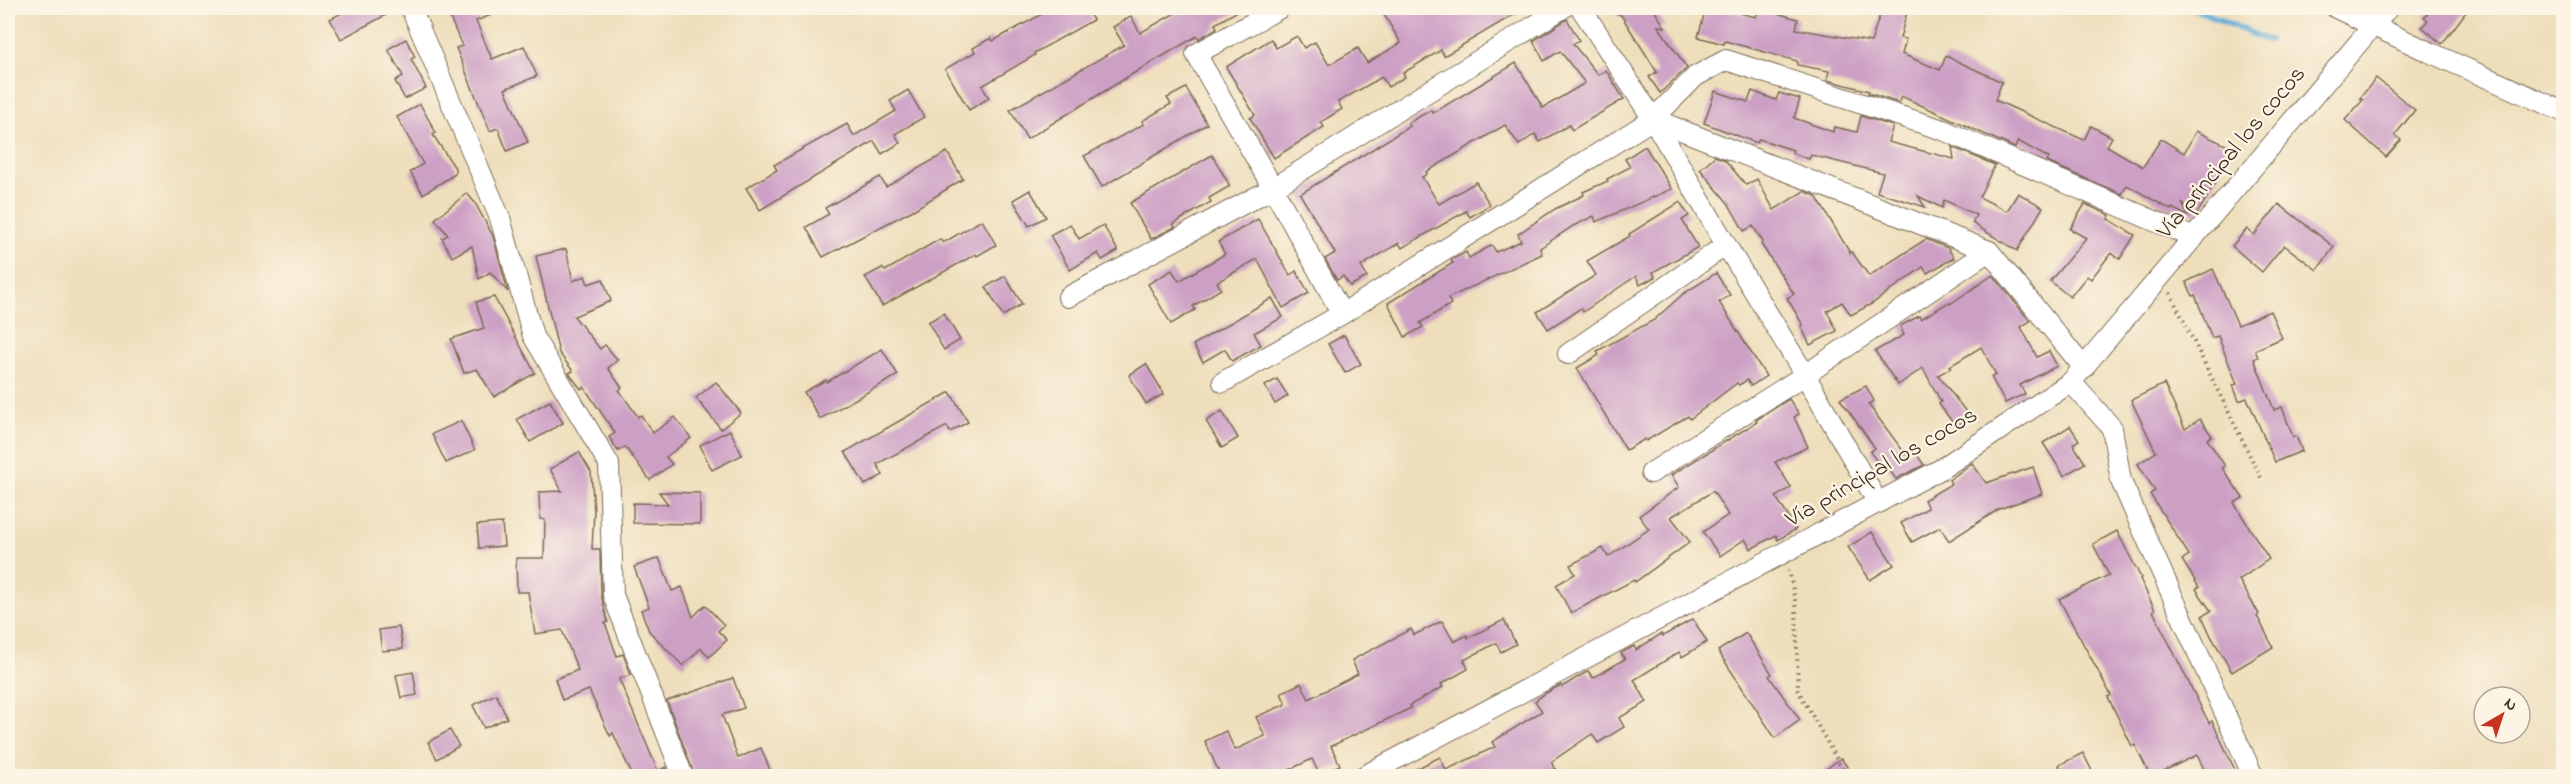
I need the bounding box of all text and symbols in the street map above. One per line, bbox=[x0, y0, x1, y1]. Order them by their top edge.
street label: Vía principal los cocos bbox=[2148, 59, 2315, 248]
street label: Vía principal los cocos bbox=[1779, 399, 1985, 538]
north arrow bbox=[2472, 685, 2532, 745]
text: N bbox=[2498, 692, 2522, 718]

